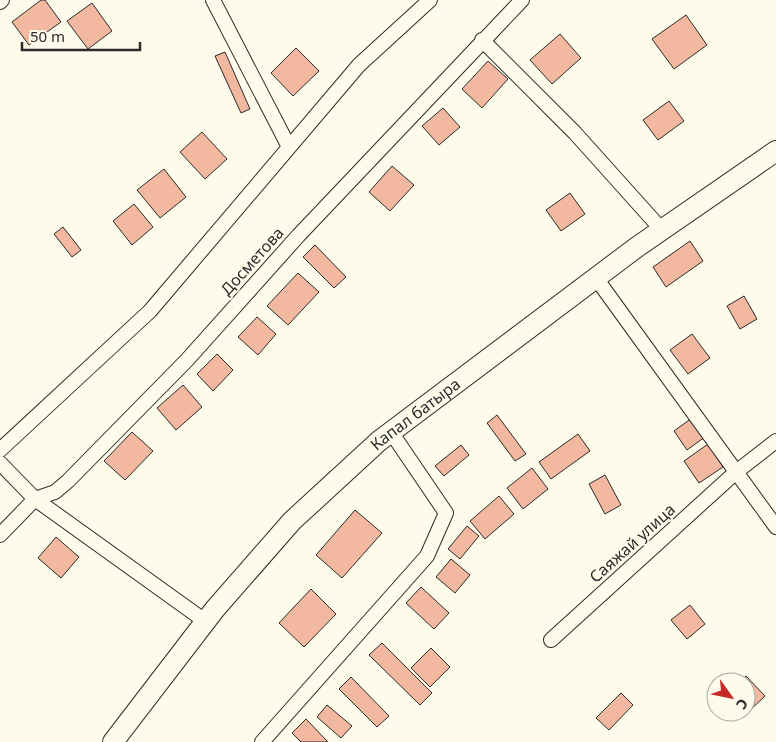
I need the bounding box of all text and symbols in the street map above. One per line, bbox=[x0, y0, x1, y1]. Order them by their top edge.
scale bar bbox=[22, 20, 140, 52]
text: 50 m bbox=[30, 26, 65, 46]
street label: Досметова bbox=[215, 222, 289, 300]
street label: Капал батыра bbox=[365, 373, 465, 455]
street label: Саяжай улица bbox=[584, 499, 680, 587]
north arrow bbox=[706, 672, 756, 722]
text: С bbox=[732, 695, 753, 713]

